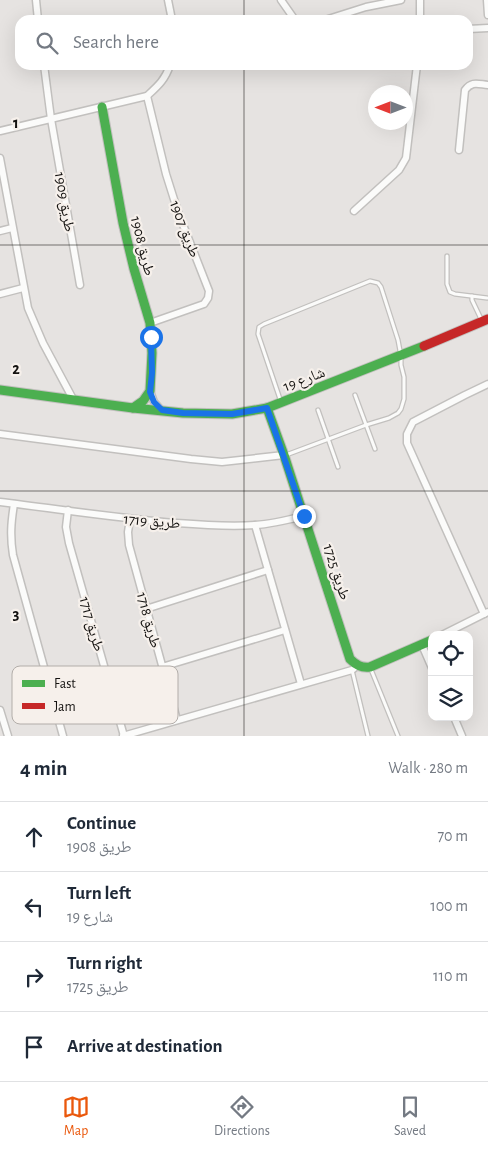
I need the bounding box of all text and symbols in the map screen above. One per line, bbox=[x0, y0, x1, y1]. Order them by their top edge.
search box bbox=[15, 15, 473, 70]
icon: search bbox=[33, 29, 61, 57]
text: Search here bbox=[73, 33, 159, 52]
north arrow bbox=[368, 85, 413, 130]
text: 1 bbox=[13, 115, 19, 131]
street label: طريق 1909 bbox=[50, 171, 77, 234]
street label: طريق 1907 bbox=[165, 199, 202, 260]
street label: طريق 1908 bbox=[126, 215, 157, 278]
route start bbox=[140, 326, 163, 349]
text: 2 bbox=[12, 361, 20, 377]
street label: شارع 19 bbox=[281, 365, 328, 396]
route end bbox=[293, 505, 316, 528]
street label: طريق 1719 bbox=[123, 512, 181, 533]
street label: طريق 1725 bbox=[319, 542, 353, 603]
street label: طريق 1718 bbox=[132, 591, 163, 650]
street label: طريق 1717 bbox=[75, 595, 106, 654]
text: 3 bbox=[13, 606, 20, 622]
map controls bbox=[428, 631, 473, 721]
button: locate bbox=[428, 631, 473, 676]
legend bbox=[12, 666, 178, 724]
button: layers bbox=[428, 676, 473, 721]
text: Fast bbox=[54, 677, 76, 691]
text: Jam bbox=[54, 700, 76, 714]
text: 4 min bbox=[20, 758, 67, 779]
text: Walk · 280 m bbox=[388, 760, 468, 776]
text: Continue bbox=[67, 814, 136, 833]
icon: ahead bbox=[20, 823, 48, 851]
text: 70 m bbox=[437, 828, 468, 844]
text: طريق 1908 bbox=[67, 839, 132, 855]
text: Turn left bbox=[67, 884, 131, 903]
icon: left bbox=[20, 893, 48, 921]
text: 100 m bbox=[430, 898, 468, 914]
text: شارع 19 bbox=[67, 909, 113, 925]
text: Turn right bbox=[67, 954, 142, 973]
icon: right bbox=[20, 963, 48, 991]
text: 110 m bbox=[433, 968, 468, 984]
text: طريق 1725 bbox=[67, 979, 129, 995]
icon: arrive bbox=[20, 1033, 48, 1061]
text: Arrive at destination bbox=[67, 1037, 223, 1056]
tab: Map bbox=[62, 1093, 90, 1140]
tab: Directions bbox=[214, 1093, 270, 1140]
tab: Saved bbox=[394, 1093, 426, 1140]

